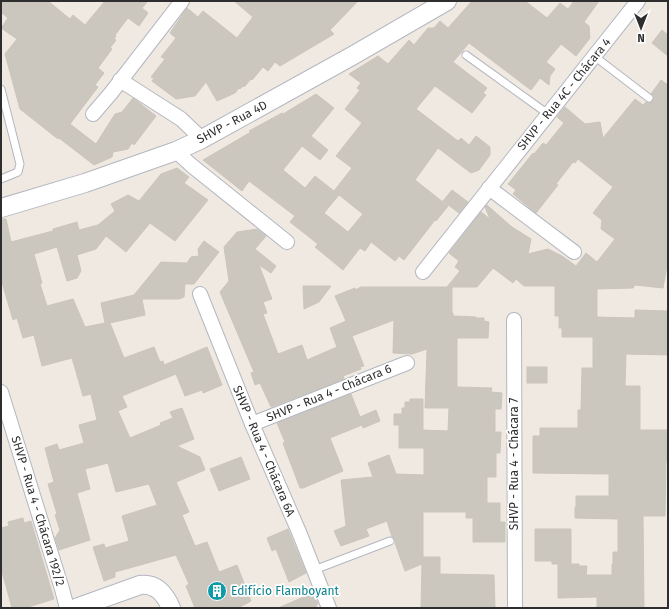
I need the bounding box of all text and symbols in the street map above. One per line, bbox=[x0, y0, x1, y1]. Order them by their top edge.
north arrow bbox=[621, 8, 661, 48]
text: N bbox=[637, 31, 645, 44]
street label: SHVP - Rua 4C - Chácara 4 bbox=[514, 35, 614, 153]
street label: SHVP - Rua 4D bbox=[194, 97, 270, 146]
street label: SHVP - Rua 4 - Chácara 6 bbox=[264, 361, 394, 425]
street label: SHVP - Rua 4 - Chácara 6A bbox=[230, 384, 298, 519]
street label: SHVP - Rua 4 - Chácara 7 bbox=[507, 398, 521, 530]
street label: SHVP - Rua 4 - Chácara 192/2 bbox=[8, 434, 68, 588]
building icon: Edifício Flamboyant bbox=[206, 580, 228, 602]
place label: Edifício Flamboyant bbox=[231, 584, 340, 598]

